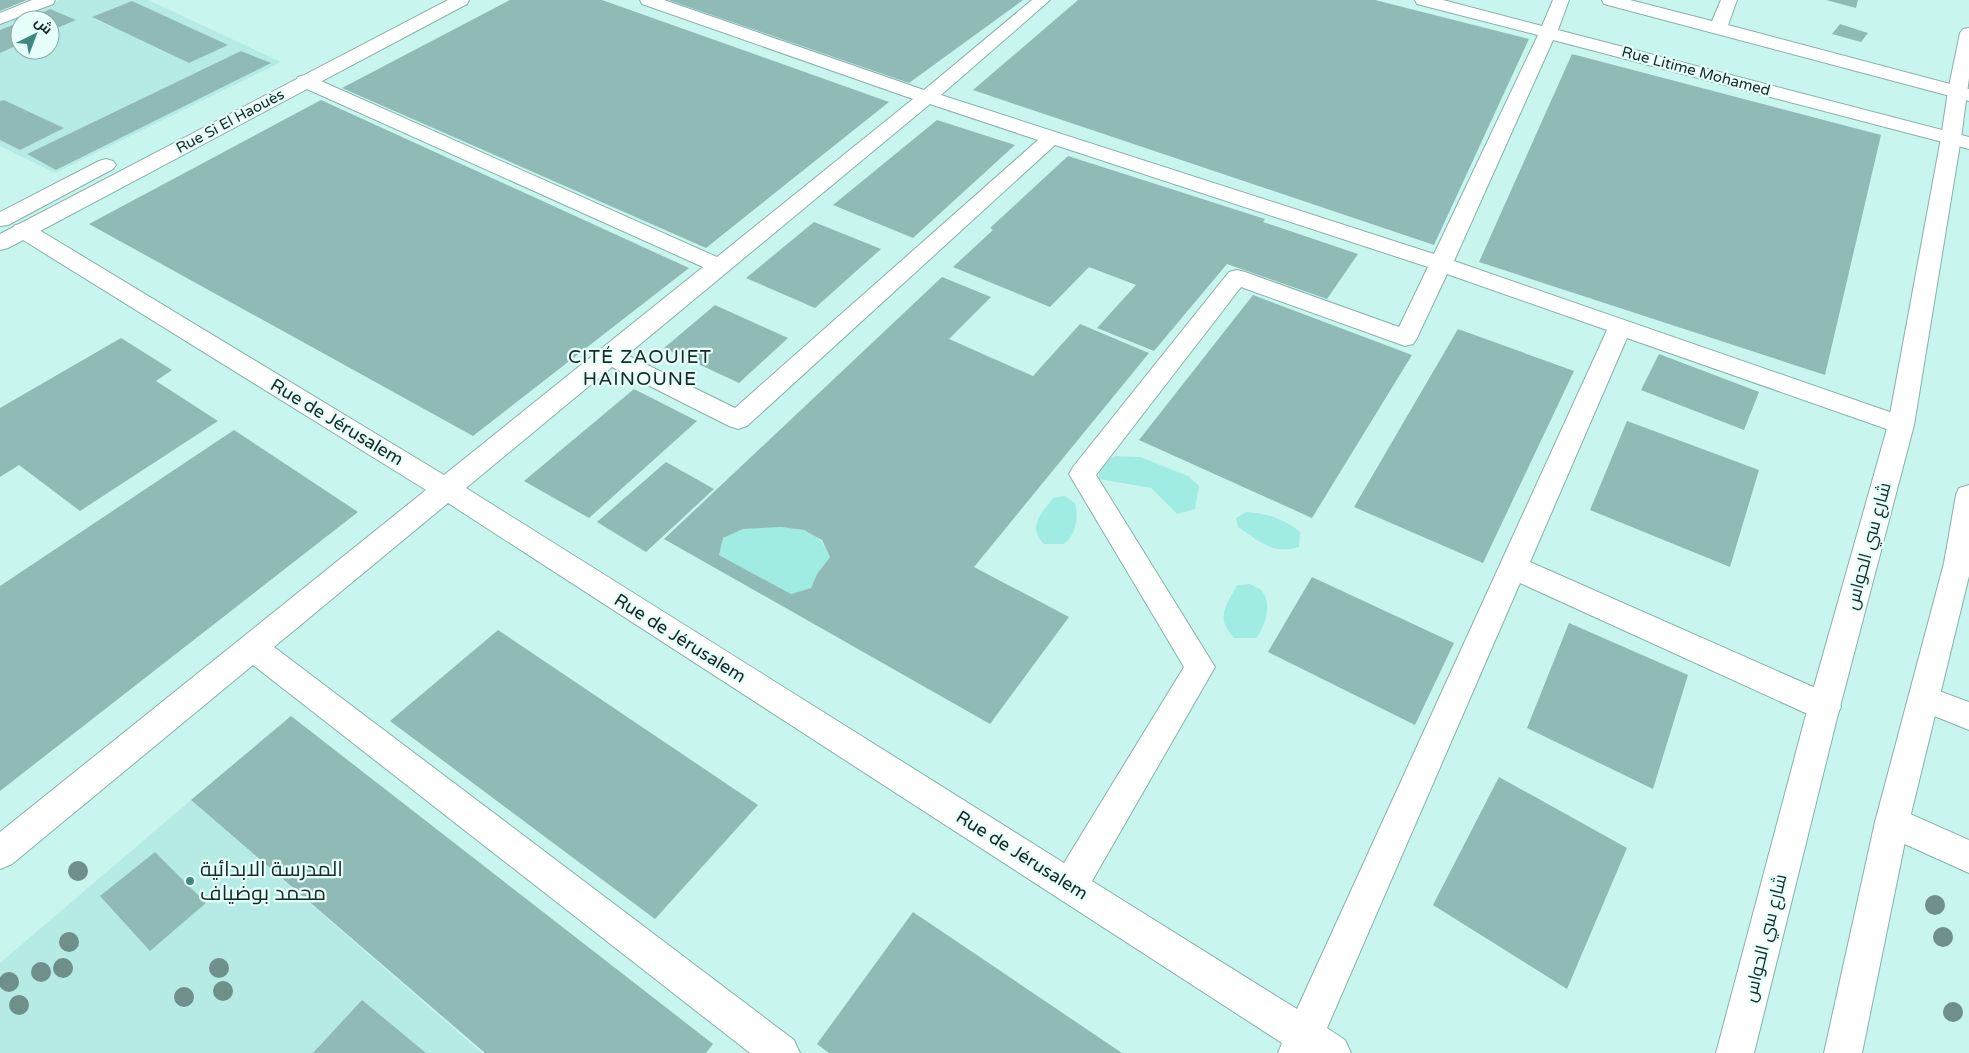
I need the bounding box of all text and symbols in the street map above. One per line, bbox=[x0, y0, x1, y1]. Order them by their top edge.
north arrow bbox=[10, 10, 60, 60]
text: ش bbox=[31, 13, 56, 38]
street label: Rue Litime Mohamed bbox=[1620, 43, 1772, 99]
street label: Rue Si El Haouès bbox=[173, 85, 287, 157]
district label: CITÉ ZAOUIET HAINOUNE bbox=[568, 346, 712, 390]
street label: Rue de Jérusalem bbox=[267, 374, 407, 470]
street label: شارع سي الحواس bbox=[1840, 480, 1898, 613]
street label: Rue de Jérusalem bbox=[610, 589, 750, 687]
street label: Rue de Jérusalem bbox=[952, 806, 1092, 904]
place label: المدرسة الابدائية محمد بوضياف bbox=[200, 857, 343, 906]
street label: شارع سي الحواس bbox=[1738, 872, 1793, 1005]
marker: المدرسة الابدائية محمد بوضياف bbox=[184, 875, 196, 887]

